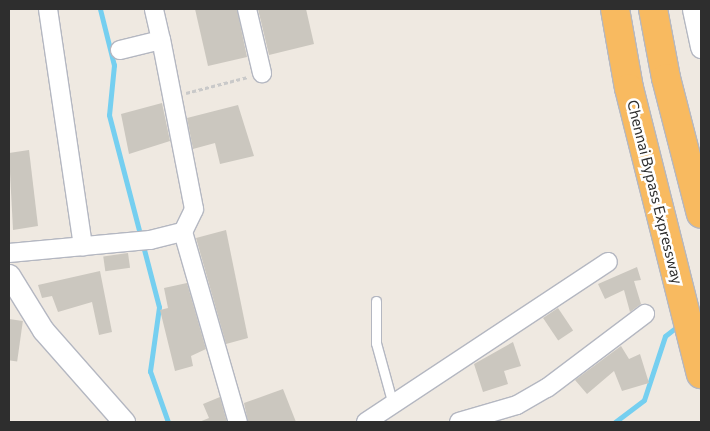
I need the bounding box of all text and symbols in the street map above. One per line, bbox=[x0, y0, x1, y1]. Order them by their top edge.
street label: Chennai Bypass Expressway bbox=[623, 98, 687, 286]

